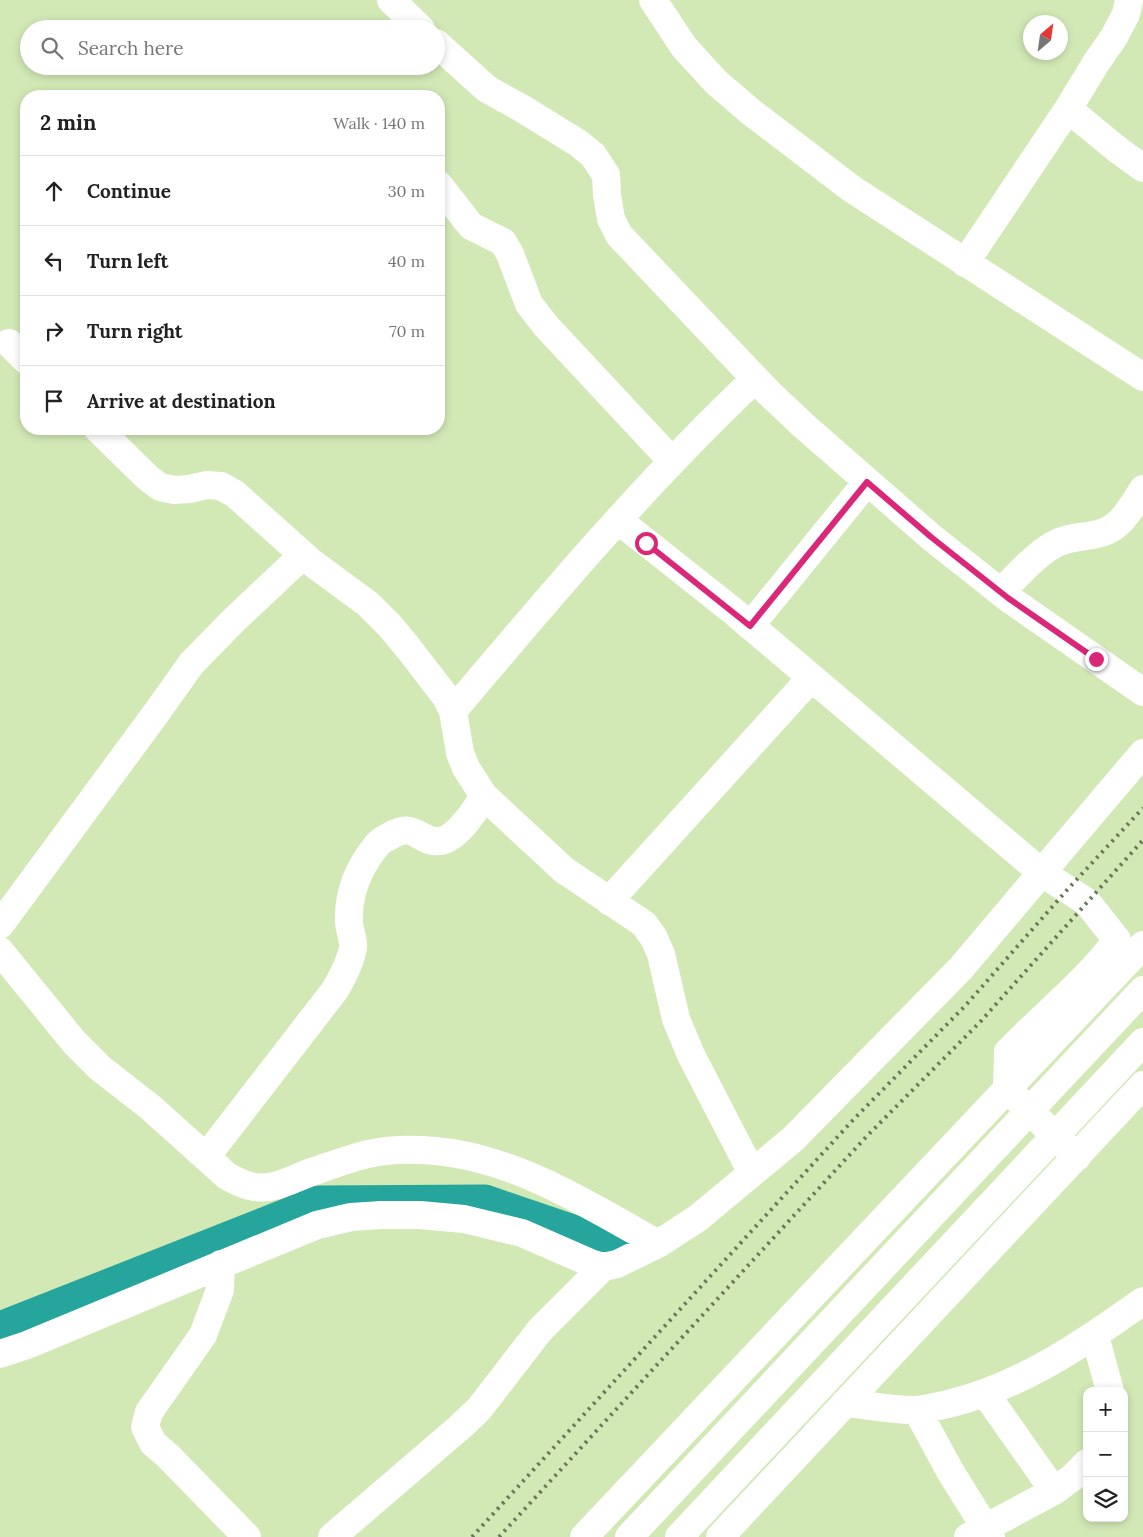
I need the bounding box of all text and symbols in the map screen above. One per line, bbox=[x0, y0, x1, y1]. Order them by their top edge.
north arrow bbox=[1023, 15, 1068, 60]
search box bbox=[20, 20, 445, 75]
icon: search bbox=[38, 34, 66, 62]
text: Search here bbox=[78, 36, 184, 60]
text: 2 min bbox=[40, 109, 96, 136]
text: Walk · 140 m bbox=[333, 113, 425, 133]
icon: ahead bbox=[40, 177, 68, 205]
text: Continue bbox=[87, 179, 171, 203]
text: 30 m bbox=[388, 181, 425, 201]
icon: left bbox=[40, 247, 68, 275]
text: Turn left bbox=[87, 249, 168, 273]
text: 40 m bbox=[388, 251, 425, 271]
icon: right bbox=[40, 317, 68, 345]
text: Turn right bbox=[87, 319, 183, 343]
text: 70 m bbox=[389, 321, 425, 341]
icon: arrive bbox=[40, 387, 68, 415]
text: Arrive at destination bbox=[87, 389, 276, 413]
route start bbox=[635, 532, 658, 555]
route end bbox=[1085, 648, 1108, 671]
map controls bbox=[1083, 1387, 1128, 1522]
button: + bbox=[1083, 1387, 1128, 1432]
button: − bbox=[1083, 1432, 1128, 1477]
button: layers bbox=[1083, 1477, 1128, 1522]

